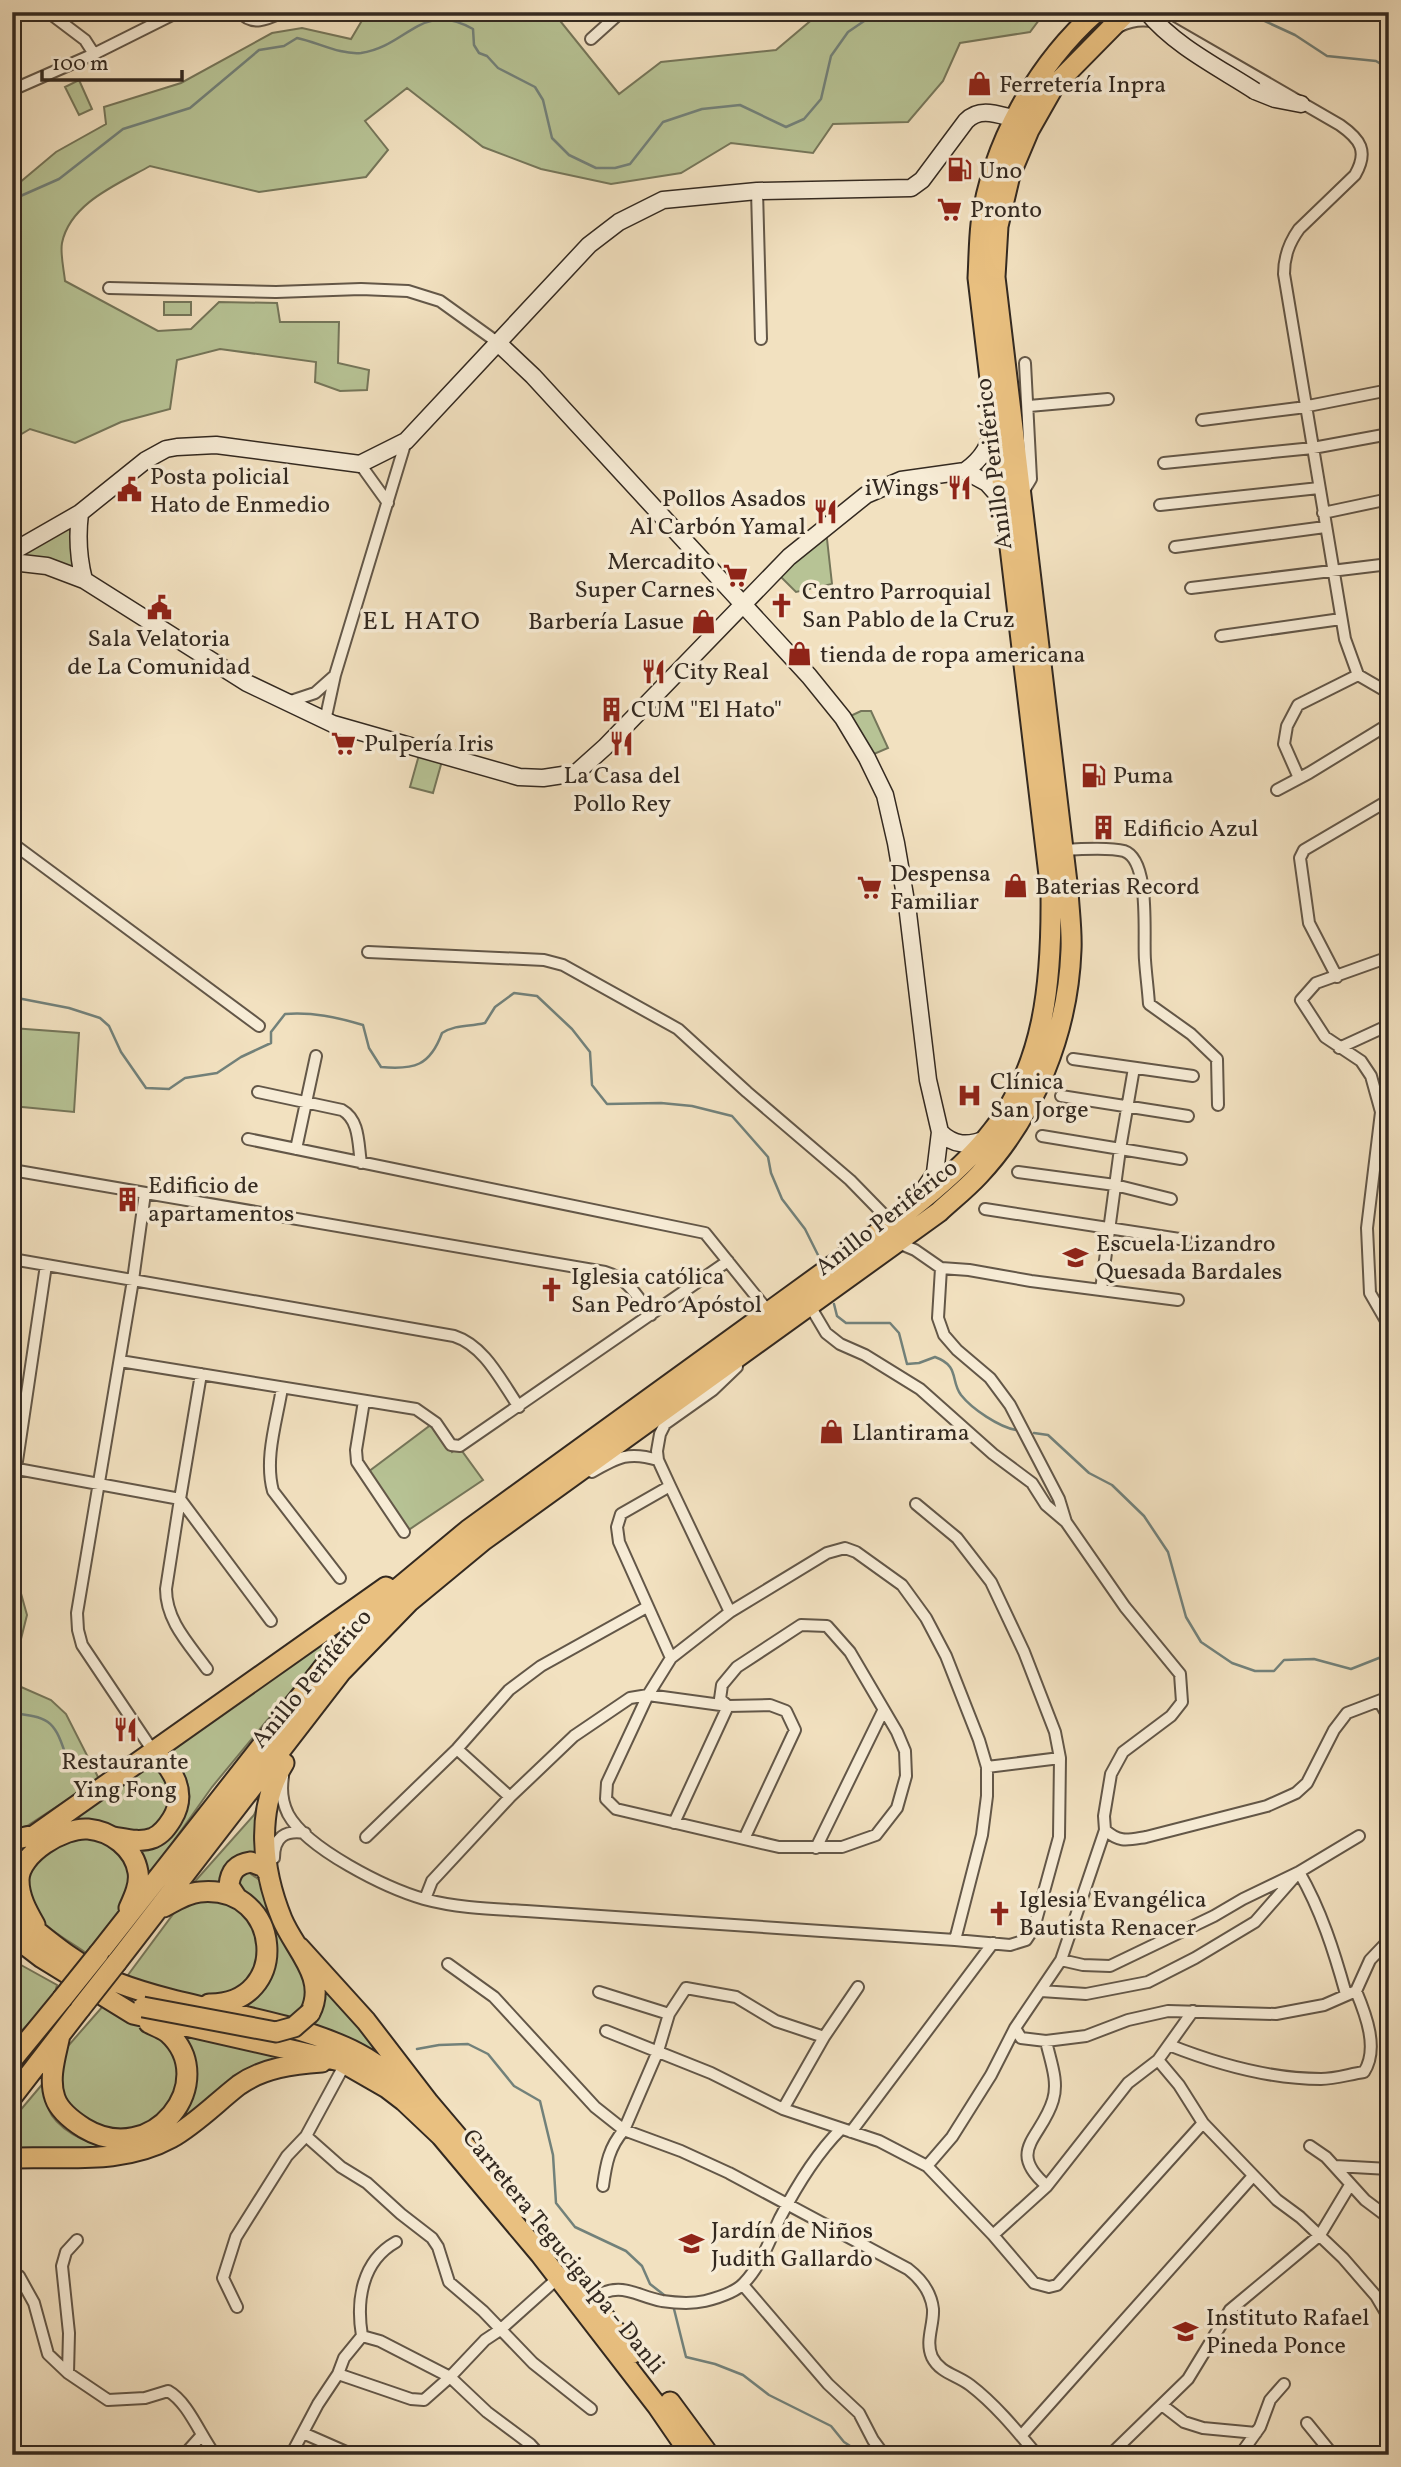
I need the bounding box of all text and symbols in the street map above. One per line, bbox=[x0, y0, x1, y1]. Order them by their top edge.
scale bar bbox=[42, 38, 182, 82]
text: 100 m bbox=[52, 50, 109, 79]
place label: Ferretería Inpra bbox=[999, 69, 1166, 103]
shop icon: Ferretería Inpra bbox=[965, 70, 993, 98]
place label: Uno bbox=[979, 155, 1022, 189]
fuel station icon: Uno bbox=[945, 156, 973, 184]
place label: Pronto bbox=[970, 194, 1042, 228]
supermarket icon: Pronto bbox=[936, 195, 964, 223]
street label: Anillo Periférico bbox=[968, 376, 1022, 552]
place label: Posta policial Hato de Enmedio bbox=[150, 461, 330, 523]
place label: iWings bbox=[865, 472, 939, 506]
restaurant icon: iWings bbox=[945, 473, 973, 501]
public building icon: Posta policial Hato de Enmedio bbox=[116, 476, 144, 504]
place label: Pollos Asados Al Carbón Yamal bbox=[629, 483, 806, 545]
restaurant icon: Pollos Asados Al Carbón Yamal bbox=[812, 498, 840, 526]
place label: Mercadito Super Carnes bbox=[575, 546, 715, 608]
supermarket icon: Mercadito Super Carnes bbox=[721, 561, 749, 589]
place label: Centro Parroquial San Pablo de la Cruz bbox=[802, 576, 1015, 638]
church icon: Centro Parroquial San Pablo de la Cruz bbox=[768, 591, 796, 619]
public building icon: Sala Velatoria de La Comunidad bbox=[145, 593, 173, 621]
district label: EL HATO bbox=[362, 604, 482, 640]
place label: Barbería Lasue bbox=[528, 606, 684, 640]
shop icon: Barbería Lasue bbox=[690, 607, 718, 635]
place label: Sala Velatoria de La Comunidad bbox=[67, 623, 251, 685]
place label: tienda de ropa americana bbox=[820, 639, 1086, 673]
shop icon: tienda de ropa americana bbox=[786, 640, 814, 668]
place label: City Real bbox=[674, 656, 769, 690]
restaurant icon: City Real bbox=[640, 657, 668, 685]
place label: CUM "El Hato" bbox=[631, 694, 782, 728]
building icon: CUM "El Hato" bbox=[597, 695, 625, 723]
place label: Pulpería Iris bbox=[364, 728, 494, 762]
supermarket icon: Pulpería Iris bbox=[330, 729, 358, 757]
restaurant icon: La Casa del Pollo Rey bbox=[608, 730, 636, 758]
place label: La Casa del Pollo Rey bbox=[564, 760, 680, 822]
place label: Puma bbox=[1113, 760, 1174, 794]
fuel station icon: Puma bbox=[1079, 761, 1107, 789]
place label: Edificio Azul bbox=[1123, 813, 1258, 847]
building icon: Edificio Azul bbox=[1089, 814, 1117, 842]
place label: Despensa Familiar bbox=[890, 858, 991, 920]
place label: Baterias Record bbox=[1035, 871, 1200, 905]
shop icon: Baterias Record bbox=[1001, 872, 1029, 900]
supermarket icon: Despensa Familiar bbox=[856, 873, 884, 901]
place label: Clínica San Jorge bbox=[990, 1066, 1089, 1128]
hospital icon: Clínica San Jorge bbox=[956, 1081, 984, 1109]
street label: Anillo Periférico bbox=[809, 1152, 966, 1285]
place label: Edificio de apartamentos bbox=[148, 1170, 294, 1232]
building icon: Edificio de apartamentos bbox=[114, 1185, 142, 1213]
place label: Escuela Lizandro Quesada Bardales bbox=[1096, 1228, 1282, 1290]
school or university icon: Escuela Lizandro Quesada Bardales bbox=[1062, 1243, 1090, 1271]
place label: Iglesia católica San Pedro Apóstol bbox=[571, 1261, 762, 1323]
church icon: Iglesia católica San Pedro Apóstol bbox=[537, 1276, 565, 1304]
place label: Llantirama bbox=[852, 1417, 970, 1451]
shop icon: Llantirama bbox=[818, 1418, 846, 1446]
street label: Anillo Periférico bbox=[244, 1602, 381, 1756]
restaurant icon: Restaurante Ying Fong bbox=[111, 1716, 139, 1744]
place label: Restaurante Ying Fong bbox=[61, 1746, 189, 1808]
place label: Iglesia Evangélica Bautista Renacer bbox=[1019, 1884, 1207, 1946]
church icon: Iglesia Evangélica Bautista Renacer bbox=[985, 1899, 1013, 1927]
street label: Carretera Tegucigalpa - Danli bbox=[453, 2123, 672, 2382]
place label: Jardín de Niños Judith Gallardo bbox=[711, 2215, 873, 2277]
school or university icon: Jardín de Niños Judith Gallardo bbox=[677, 2230, 705, 2258]
place label: Instituto Rafael Pineda Ponce bbox=[1206, 2302, 1370, 2364]
school or university icon: Instituto Rafael Pineda Ponce bbox=[1172, 2317, 1200, 2345]

